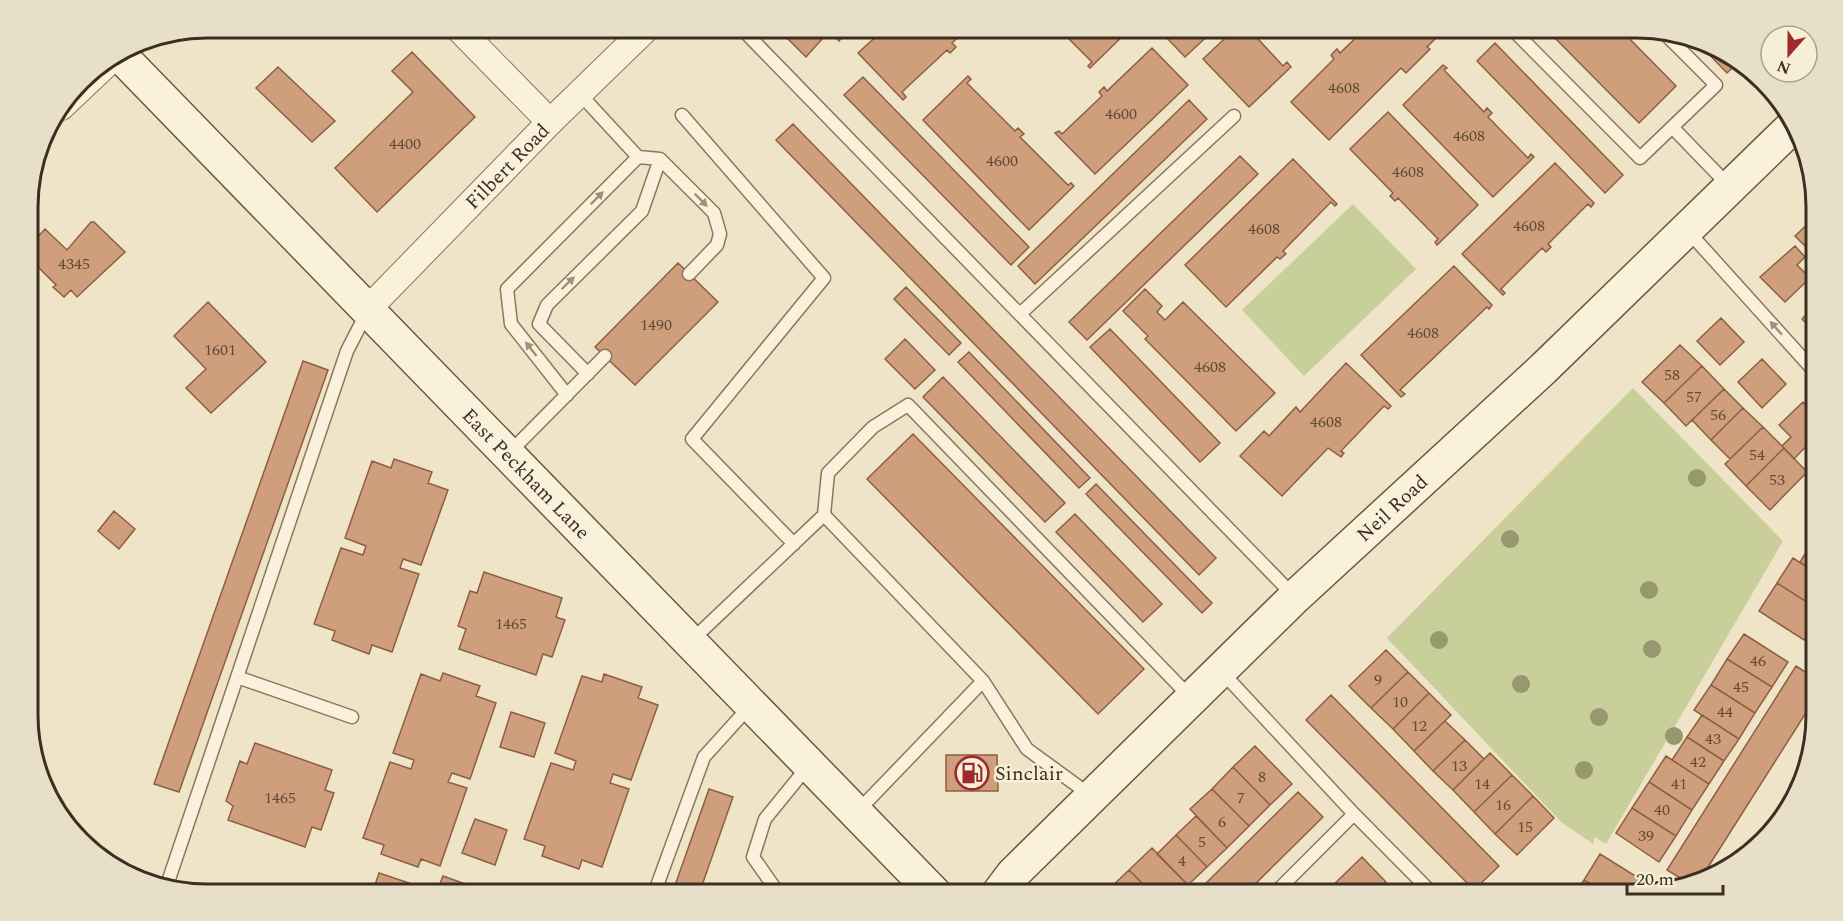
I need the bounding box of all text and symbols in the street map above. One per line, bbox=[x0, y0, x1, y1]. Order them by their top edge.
north arrow bbox=[1759, 24, 1819, 84]
text: N bbox=[1774, 54, 1794, 81]
house number: 4608 bbox=[1328, 76, 1360, 100]
house number: 4600 bbox=[1105, 102, 1137, 126]
street label: Filbert Road bbox=[459, 117, 557, 217]
house number: 4608 bbox=[1453, 124, 1485, 148]
house number: 4400 bbox=[389, 132, 421, 156]
house number: 4600 bbox=[986, 149, 1018, 173]
house number: 4608 bbox=[1392, 160, 1424, 184]
one-way arrow bbox=[590, 191, 604, 206]
one-way arrow bbox=[694, 193, 708, 207]
house number: 4608 bbox=[1513, 214, 1545, 238]
house number: 4608 bbox=[1248, 217, 1280, 241]
house number: 4345 bbox=[58, 252, 90, 276]
one-way arrow bbox=[561, 277, 575, 291]
house number: 1490 bbox=[640, 313, 672, 337]
house number: 4608 bbox=[1407, 321, 1439, 345]
one-way arrow bbox=[1770, 321, 1783, 336]
house number: 1601 bbox=[204, 338, 236, 362]
one-way arrow bbox=[524, 341, 537, 357]
house number: 4608 bbox=[1194, 355, 1226, 379]
house number: 58 bbox=[1664, 363, 1680, 387]
house number: 57 bbox=[1686, 385, 1702, 409]
street label: East Peckham Lane bbox=[454, 401, 597, 547]
house number: 56 bbox=[1710, 403, 1726, 427]
house number: 4608 bbox=[1310, 410, 1342, 434]
house number: 54 bbox=[1749, 443, 1765, 467]
street label: Neil Road bbox=[1350, 468, 1435, 549]
house number: 53 bbox=[1769, 468, 1785, 492]
house number: 1465 bbox=[495, 612, 527, 636]
house number: 46 bbox=[1750, 649, 1766, 673]
house number: 9 bbox=[1374, 668, 1382, 692]
house number: 45 bbox=[1733, 675, 1749, 699]
house number: 10 bbox=[1392, 690, 1408, 714]
house number: 44 bbox=[1717, 700, 1733, 724]
house number: 12 bbox=[1411, 714, 1427, 738]
house number: 43 bbox=[1705, 727, 1721, 751]
house number: 42 bbox=[1690, 750, 1706, 774]
house number: 13 bbox=[1451, 754, 1467, 778]
fuel station icon: Sinclair bbox=[954, 755, 990, 791]
place label: Sinclair bbox=[995, 759, 1063, 789]
house number: 8 bbox=[1258, 765, 1266, 789]
house number: 14 bbox=[1474, 772, 1490, 796]
house number: 41 bbox=[1671, 772, 1687, 796]
house number: 1465 bbox=[264, 786, 296, 810]
house number: 7 bbox=[1237, 786, 1245, 810]
house number: 16 bbox=[1495, 793, 1511, 817]
house number: 40 bbox=[1654, 798, 1670, 822]
house number: 6 bbox=[1218, 810, 1226, 834]
house number: 15 bbox=[1517, 815, 1533, 839]
house number: 39 bbox=[1638, 824, 1654, 848]
house number: 5 bbox=[1198, 830, 1206, 854]
house number: 4 bbox=[1178, 849, 1186, 873]
scale bar bbox=[1627, 858, 1723, 896]
text: 20 m bbox=[1636, 866, 1674, 893]

